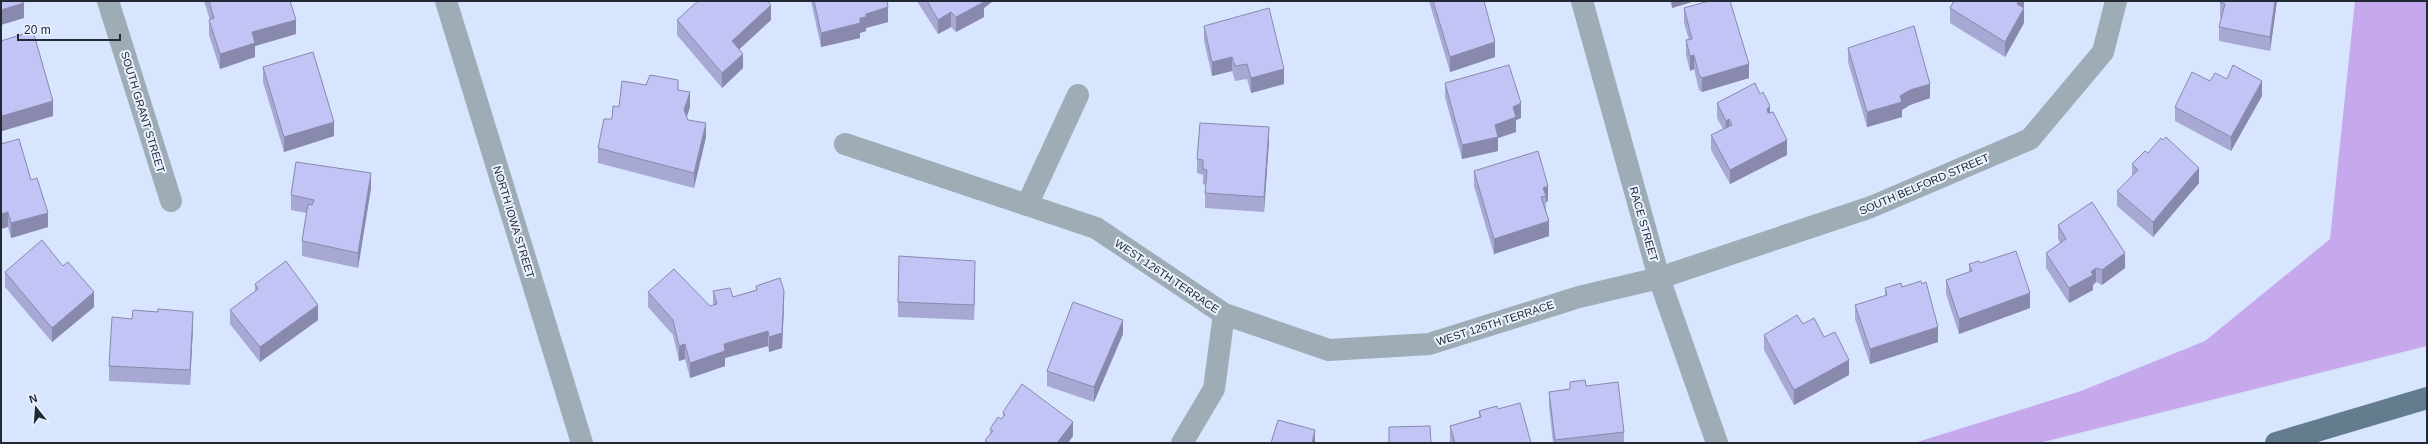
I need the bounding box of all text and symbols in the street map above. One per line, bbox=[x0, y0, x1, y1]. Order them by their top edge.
scale bar bbox=[18, 16, 120, 42]
text: 20 m bbox=[24, 23, 51, 37]
street label: SOUTH GRANT STREET bbox=[119, 50, 167, 174]
street label: SOUTH BELFORD STREET bbox=[1857, 151, 1991, 217]
street label: NORTH IOWA STREET bbox=[491, 164, 537, 280]
street label: RACE STREET bbox=[1628, 185, 1660, 263]
street label: WEST 126TH TERRACE bbox=[1113, 237, 1221, 315]
street label: WEST 126TH TERRACE bbox=[1435, 298, 1555, 348]
north arrow bbox=[16, 388, 56, 428]
text: N bbox=[28, 392, 39, 405]

